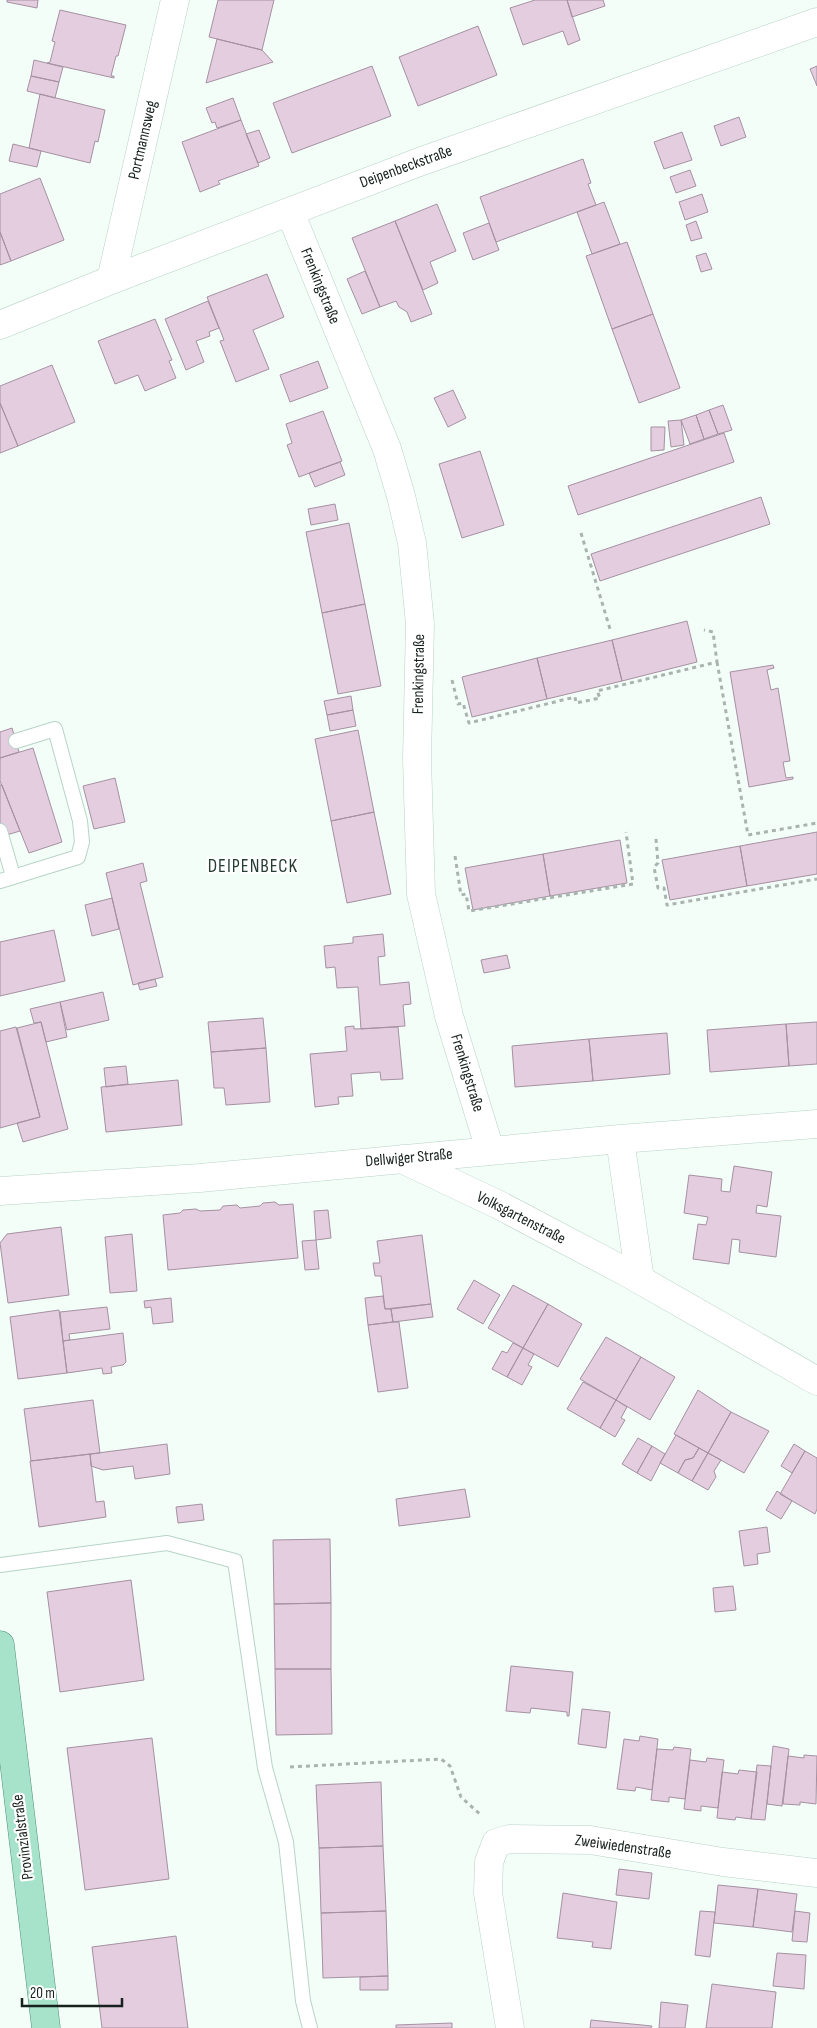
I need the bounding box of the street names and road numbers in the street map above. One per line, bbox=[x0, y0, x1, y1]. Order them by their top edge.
street label: Portmannsweg bbox=[125, 99, 161, 181]
street label: Deipenbeckstraße bbox=[357, 142, 455, 192]
street label: Frenkingstraße bbox=[296, 245, 344, 327]
street label: Frenkingstraße bbox=[409, 634, 429, 714]
street label: Frenkingstraße bbox=[446, 1032, 488, 1114]
street label: Dellwiger Straße bbox=[365, 1145, 453, 1171]
street label: Volksgartenstraße bbox=[473, 1187, 569, 1249]
street label: Provinzialstraße bbox=[8, 1793, 38, 1881]
street label: Zweiwiedenstraße bbox=[573, 1831, 673, 1863]

